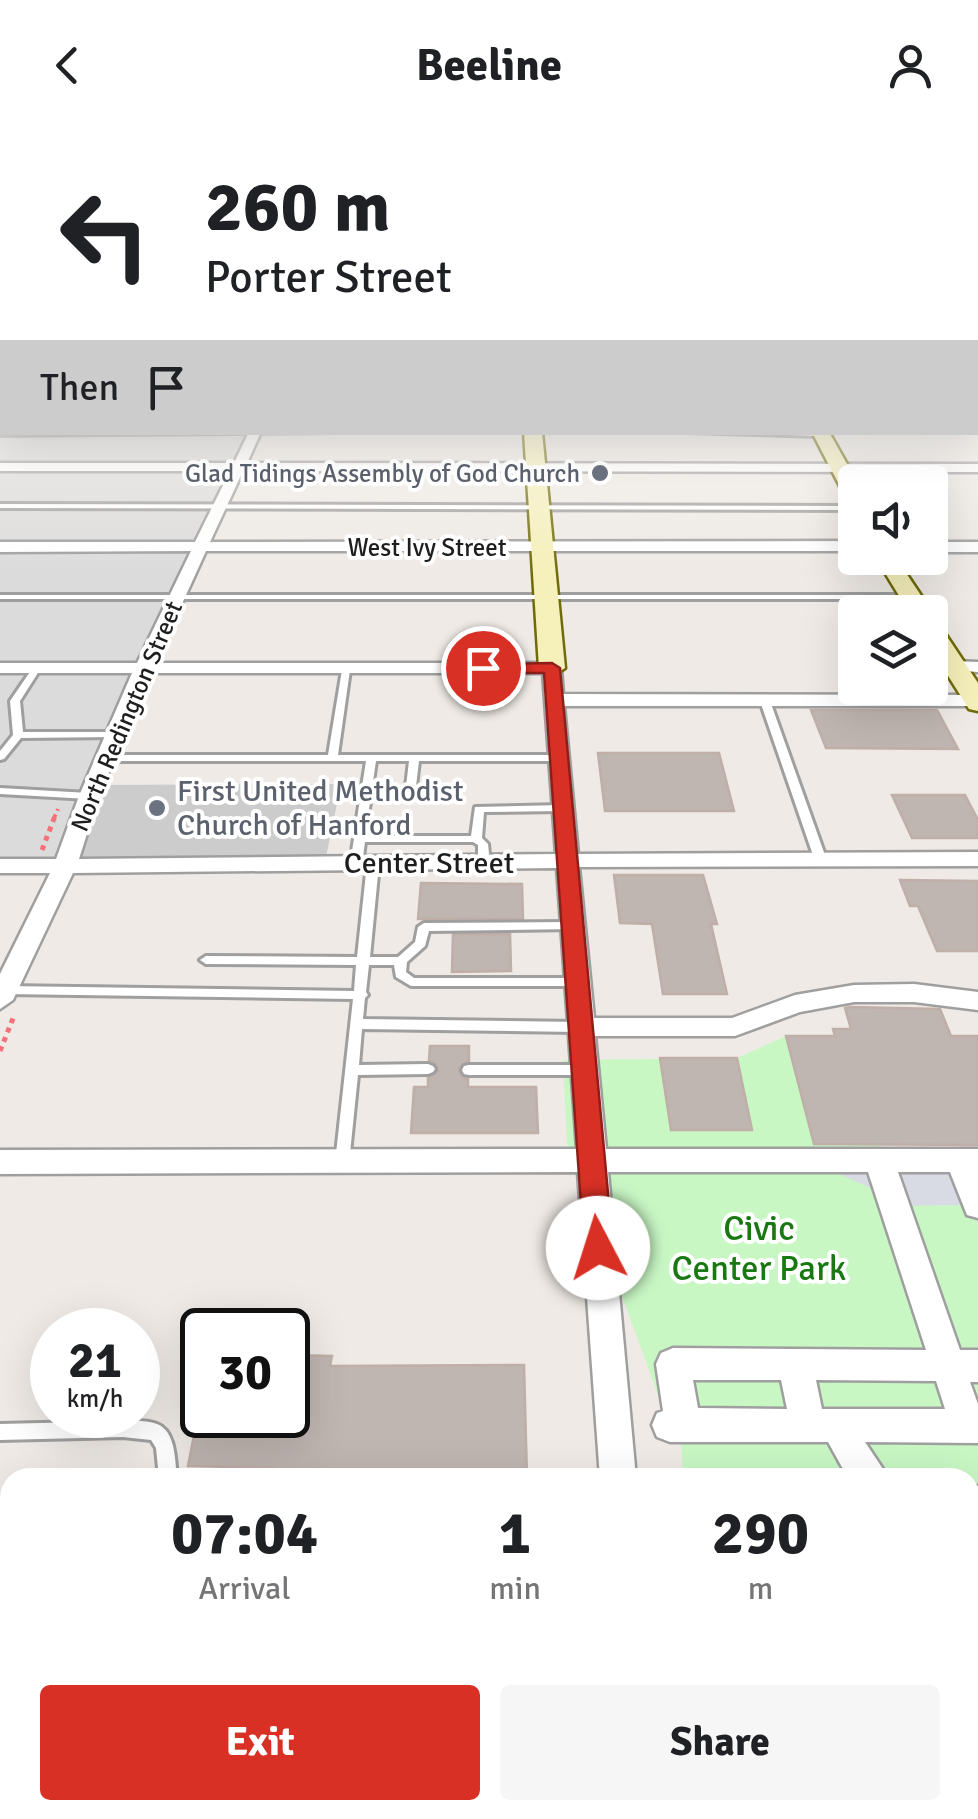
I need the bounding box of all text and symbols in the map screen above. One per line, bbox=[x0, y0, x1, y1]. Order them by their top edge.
icon: back bbox=[40, 38, 95, 93]
text: Beeline bbox=[416, 38, 562, 93]
icon: person bbox=[883, 38, 938, 93]
text: 260 m bbox=[205, 164, 390, 250]
icon: left bbox=[40, 170, 170, 300]
text: Porter Street bbox=[205, 250, 452, 305]
icon: arrive bbox=[139, 360, 194, 415]
text: Then bbox=[40, 364, 119, 411]
place label: Glad Tidings Assembly of God Church bbox=[185, 458, 580, 489]
marker: Glad Tidings Assembly of God Church bbox=[589, 462, 611, 484]
map controls bbox=[838, 465, 948, 705]
button: sound bbox=[838, 465, 948, 575]
street label: West Ivy Street bbox=[347, 532, 507, 563]
button: layers bbox=[838, 595, 948, 705]
street label: North Redington Street bbox=[64, 596, 189, 836]
pin bbox=[441, 626, 526, 711]
icon: arrive bbox=[456, 641, 511, 696]
place label: First United Methodist Church of Hanford bbox=[177, 773, 463, 844]
marker: First United Methodist Church of Hanford bbox=[146, 797, 168, 819]
street label: Center Street bbox=[344, 845, 514, 882]
position arrow bbox=[546, 1196, 650, 1300]
park label: Civic Center Park bbox=[672, 1207, 846, 1290]
speed limit sign: 30 bbox=[180, 1308, 310, 1438]
text: 21 bbox=[68, 1330, 122, 1392]
text: km/h bbox=[67, 1383, 123, 1414]
text: 07:04 bbox=[171, 1497, 318, 1571]
text: 1 bbox=[499, 1497, 531, 1571]
text: 290 bbox=[712, 1497, 809, 1571]
text: Arrival bbox=[199, 1569, 291, 1608]
text: min bbox=[489, 1569, 541, 1608]
text: m bbox=[748, 1569, 773, 1608]
button: Exit bbox=[40, 1685, 480, 1800]
button: Share bbox=[500, 1685, 940, 1800]

